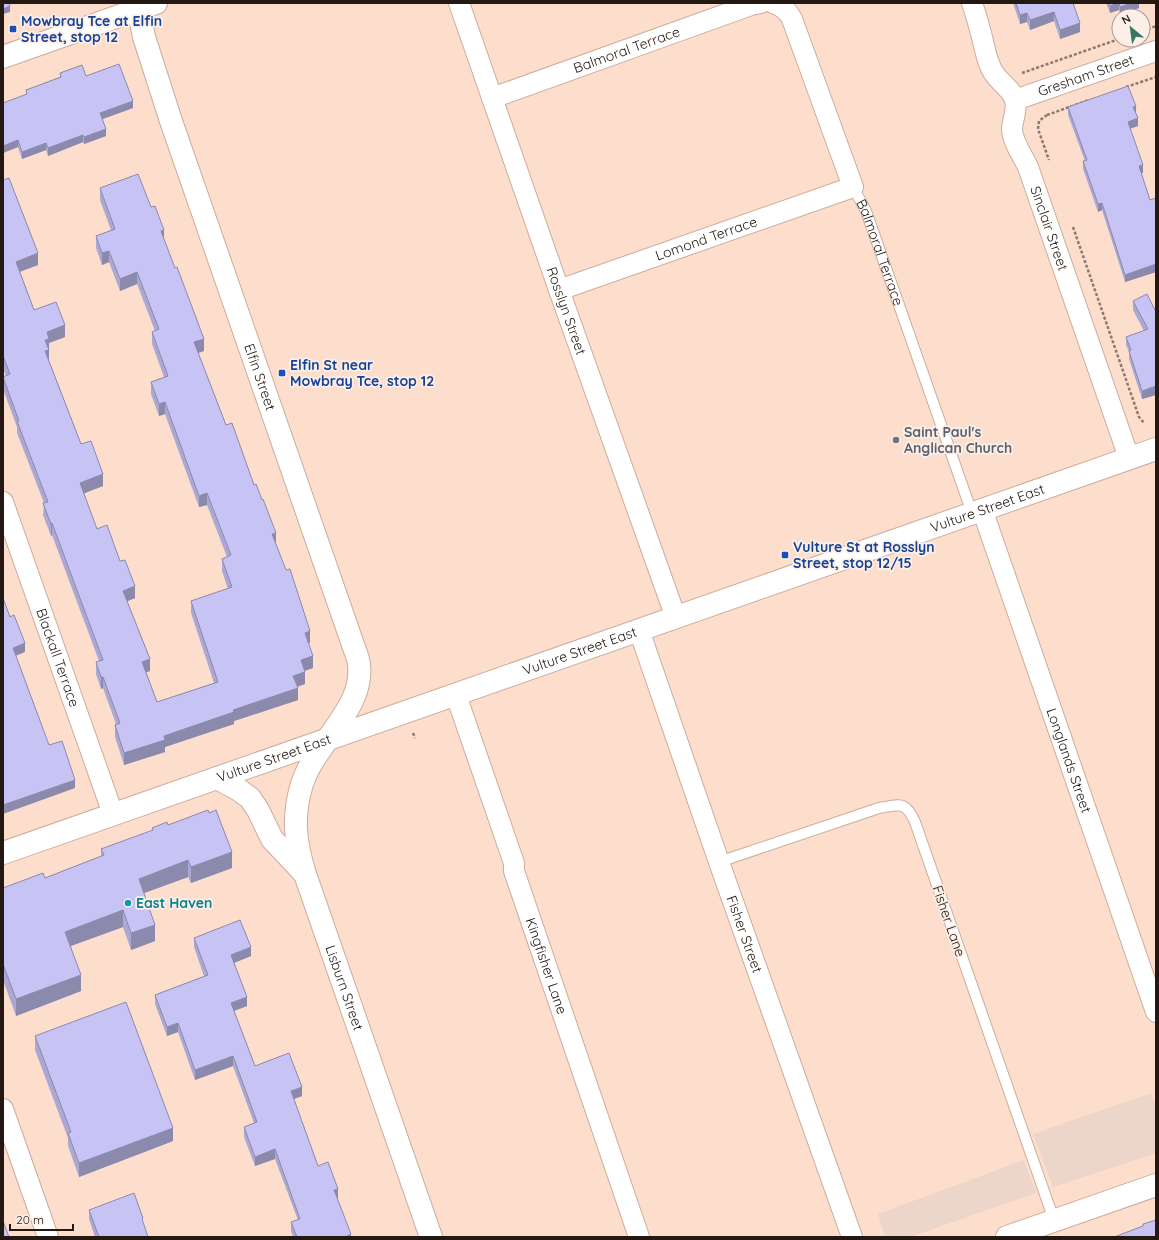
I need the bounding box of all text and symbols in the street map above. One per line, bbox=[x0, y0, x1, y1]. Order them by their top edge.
north arrow bbox=[1111, 8, 1151, 48]
text: N bbox=[1119, 11, 1133, 27]
place label: Mowbray Tce at Elfin Street, stop 12 bbox=[21, 12, 162, 46]
street label: Balmoral Terrace bbox=[571, 22, 682, 77]
marker: Mowbray Tce at Elfin Street, stop 12 bbox=[8, 24, 18, 34]
street label: Gresham Street bbox=[1035, 50, 1137, 100]
street label: Sinclair Street bbox=[1026, 184, 1072, 273]
street label: Balmoral Terrace bbox=[852, 196, 908, 308]
street label: Lomond Terrace bbox=[653, 212, 760, 265]
street label: Rosslyn Street bbox=[543, 264, 590, 357]
street label: Elfin Street bbox=[240, 341, 280, 413]
place label: Elfin St near Mowbray Tce, stop 12 bbox=[290, 356, 434, 390]
marker: Elfin St near Mowbray Tce, stop 12 bbox=[277, 368, 287, 378]
place label: Saint Paul's Anglican Church bbox=[904, 423, 1012, 457]
marker: Saint Paul's Anglican Church bbox=[891, 435, 901, 445]
street label: Vulture Street East bbox=[928, 480, 1047, 536]
place label: Vulture St at Rosslyn Street, stop 12/15 bbox=[793, 538, 935, 572]
marker: Vulture St at Rosslyn Street, stop 12/15 bbox=[780, 550, 790, 560]
street label: Blackall Terrace bbox=[32, 606, 84, 709]
street label: Vulture Street East bbox=[520, 623, 639, 679]
street label: Longlands Street bbox=[1043, 706, 1095, 815]
street label: Vulture Street East bbox=[214, 730, 334, 786]
street label: Fisher Lane bbox=[928, 883, 970, 959]
street label: Fisher Street bbox=[723, 893, 767, 976]
place label: East Haven bbox=[136, 894, 212, 912]
marker: East Haven bbox=[123, 898, 133, 908]
street label: Kingfisher Lane bbox=[522, 915, 571, 1017]
street label: Lisburn Street bbox=[321, 943, 368, 1033]
scale bar bbox=[10, 1206, 73, 1232]
text: 20 m bbox=[16, 1212, 44, 1227]

